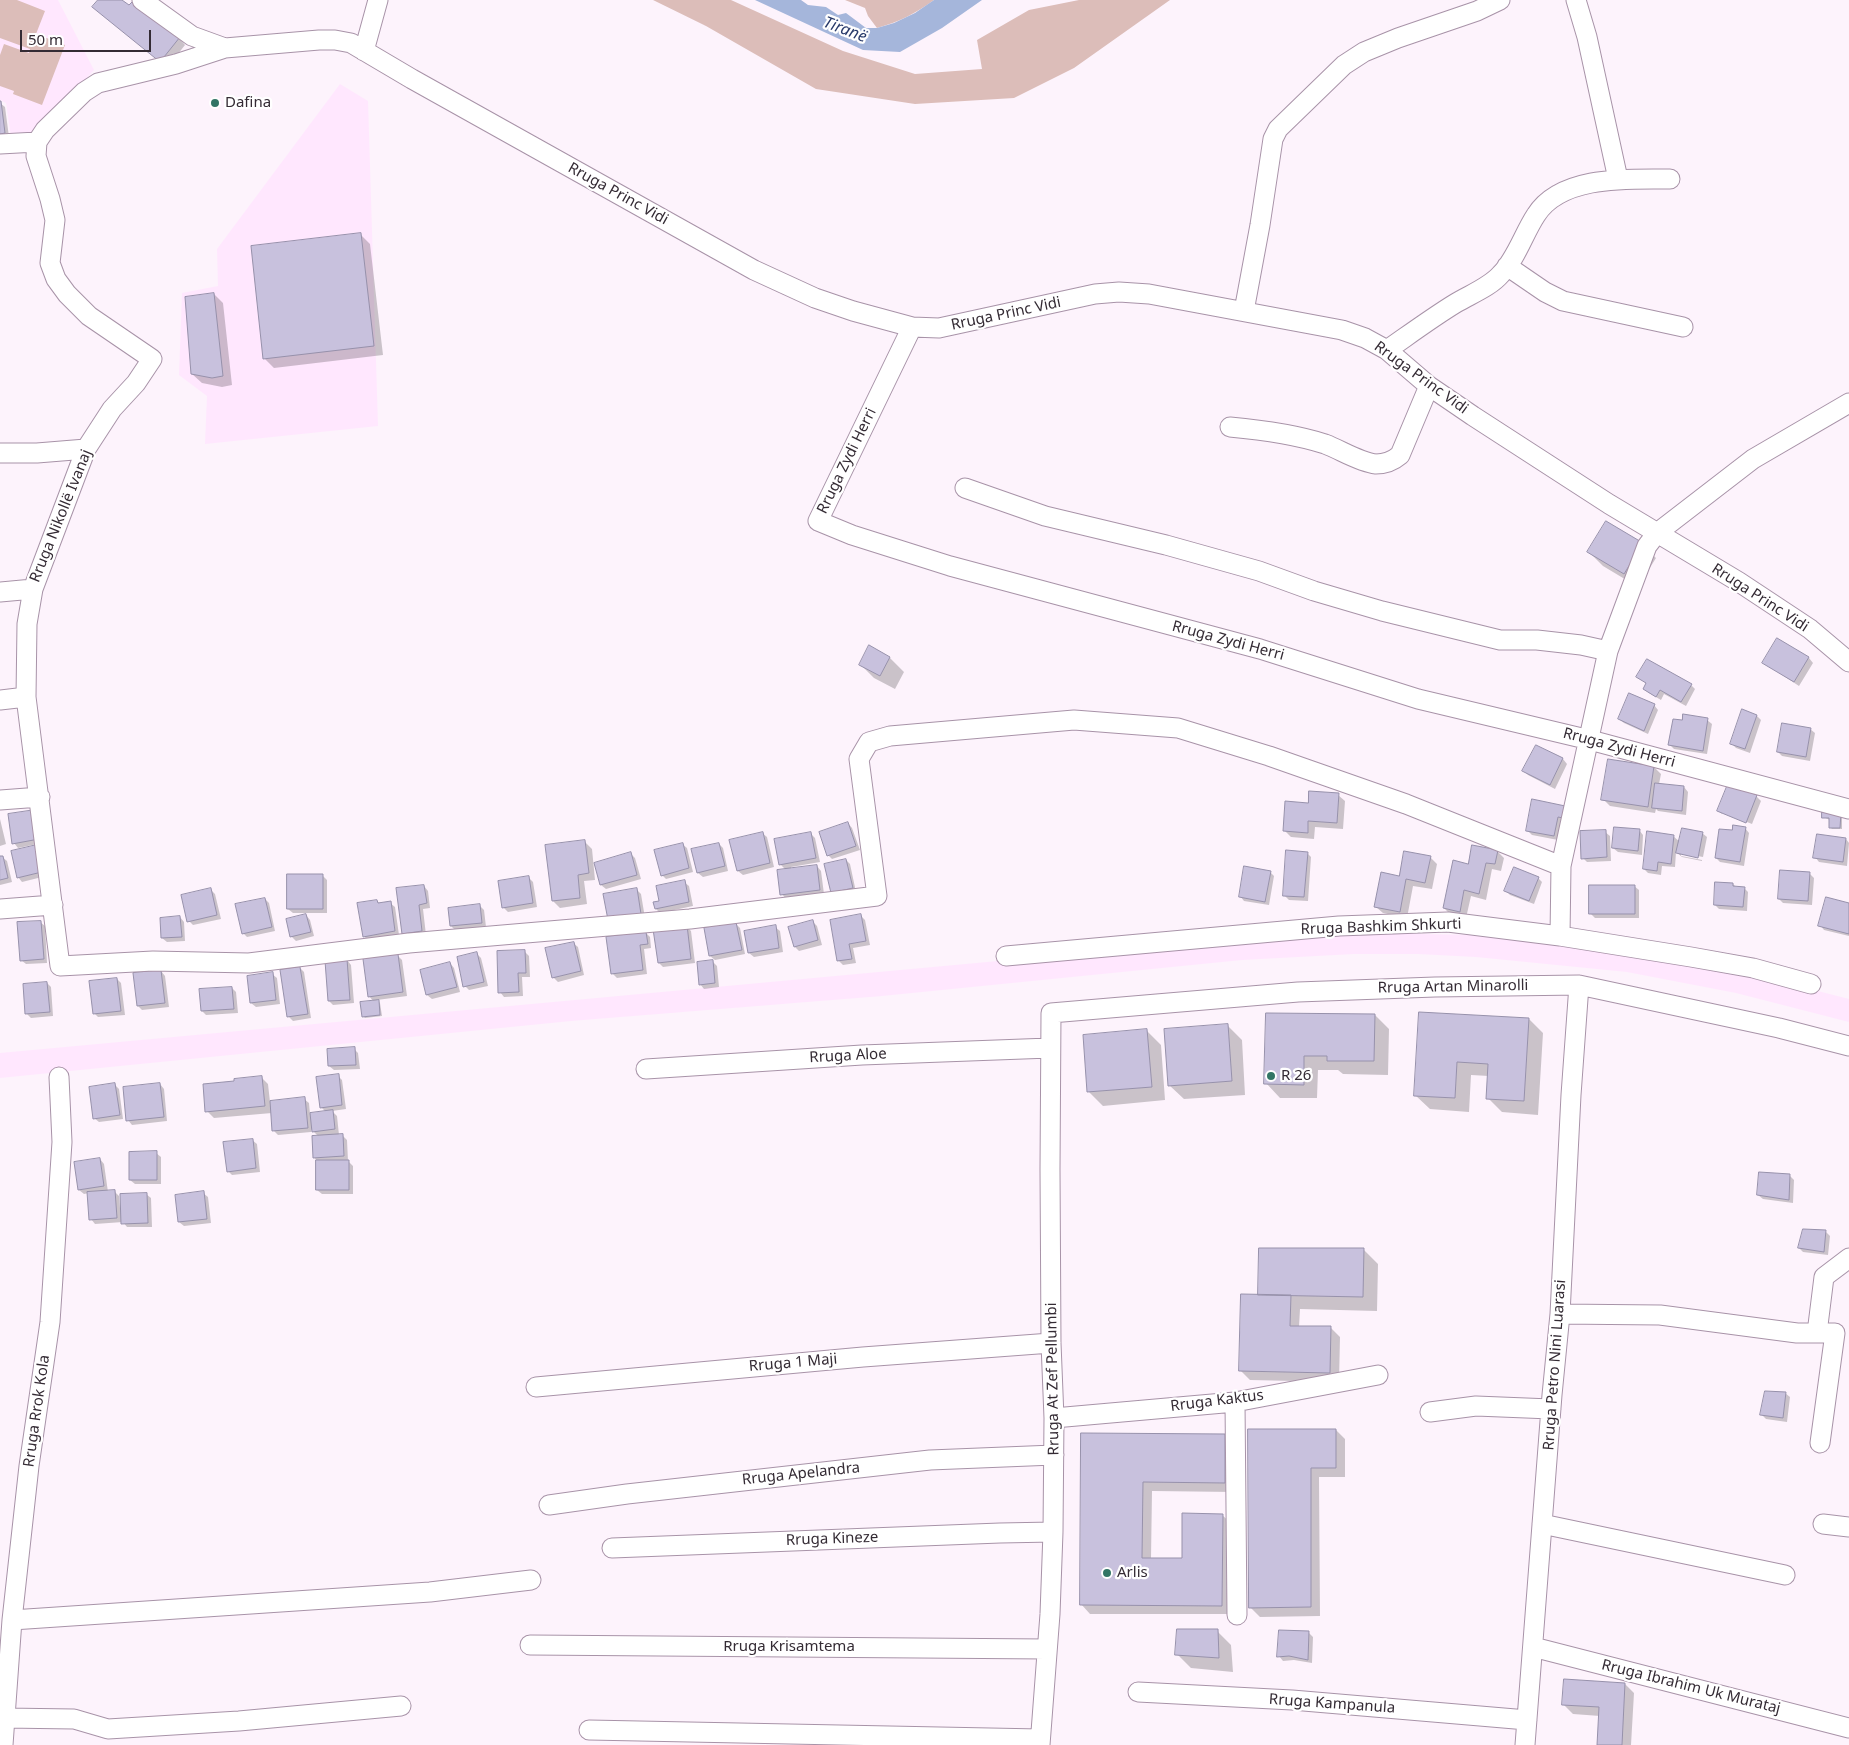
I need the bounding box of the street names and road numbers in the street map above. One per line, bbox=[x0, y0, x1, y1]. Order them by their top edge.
street label: Rruga Princ Vidi bbox=[565, 159, 671, 229]
street label: Rruga Princ Vidi bbox=[949, 294, 1063, 334]
street label: Rruga Princ Vidi bbox=[1370, 338, 1472, 418]
street label: Rruga Zydi Herri bbox=[814, 405, 880, 517]
street label: Rruga Nikollë Ivanaj bbox=[26, 447, 96, 585]
street label: Rruga Princ Vidi bbox=[1708, 560, 1812, 636]
street label: Rruga Zydi Herri bbox=[1170, 617, 1286, 665]
street label: Rruga Zydi Herri bbox=[1561, 724, 1677, 772]
street label: Rruga Bashkim Shkurti bbox=[1300, 915, 1462, 939]
street label: Rruga Artan Minarolli bbox=[1377, 977, 1529, 997]
street label: Rruga Aloe bbox=[809, 1045, 887, 1067]
street label: Rruga Petro Nini Luarasi bbox=[1540, 1279, 1570, 1451]
street label: Rruga At Zef Pellumbi bbox=[1043, 1302, 1063, 1456]
street label: Rruga 1 Maji bbox=[748, 1350, 838, 1376]
street label: Rruga Rrok Kola bbox=[20, 1354, 54, 1468]
street label: Rruga Kaktus bbox=[1169, 1386, 1265, 1416]
street label: Rruga Apelandra bbox=[741, 1459, 861, 1489]
street label: Rruga Kineze bbox=[785, 1528, 879, 1550]
street label: Rruga Krisamtema bbox=[723, 1638, 855, 1656]
street label: Rruga Ibrahim Uk Murataj bbox=[1600, 1656, 1782, 1718]
street label: Rruga Kampanula bbox=[1268, 1691, 1396, 1717]

